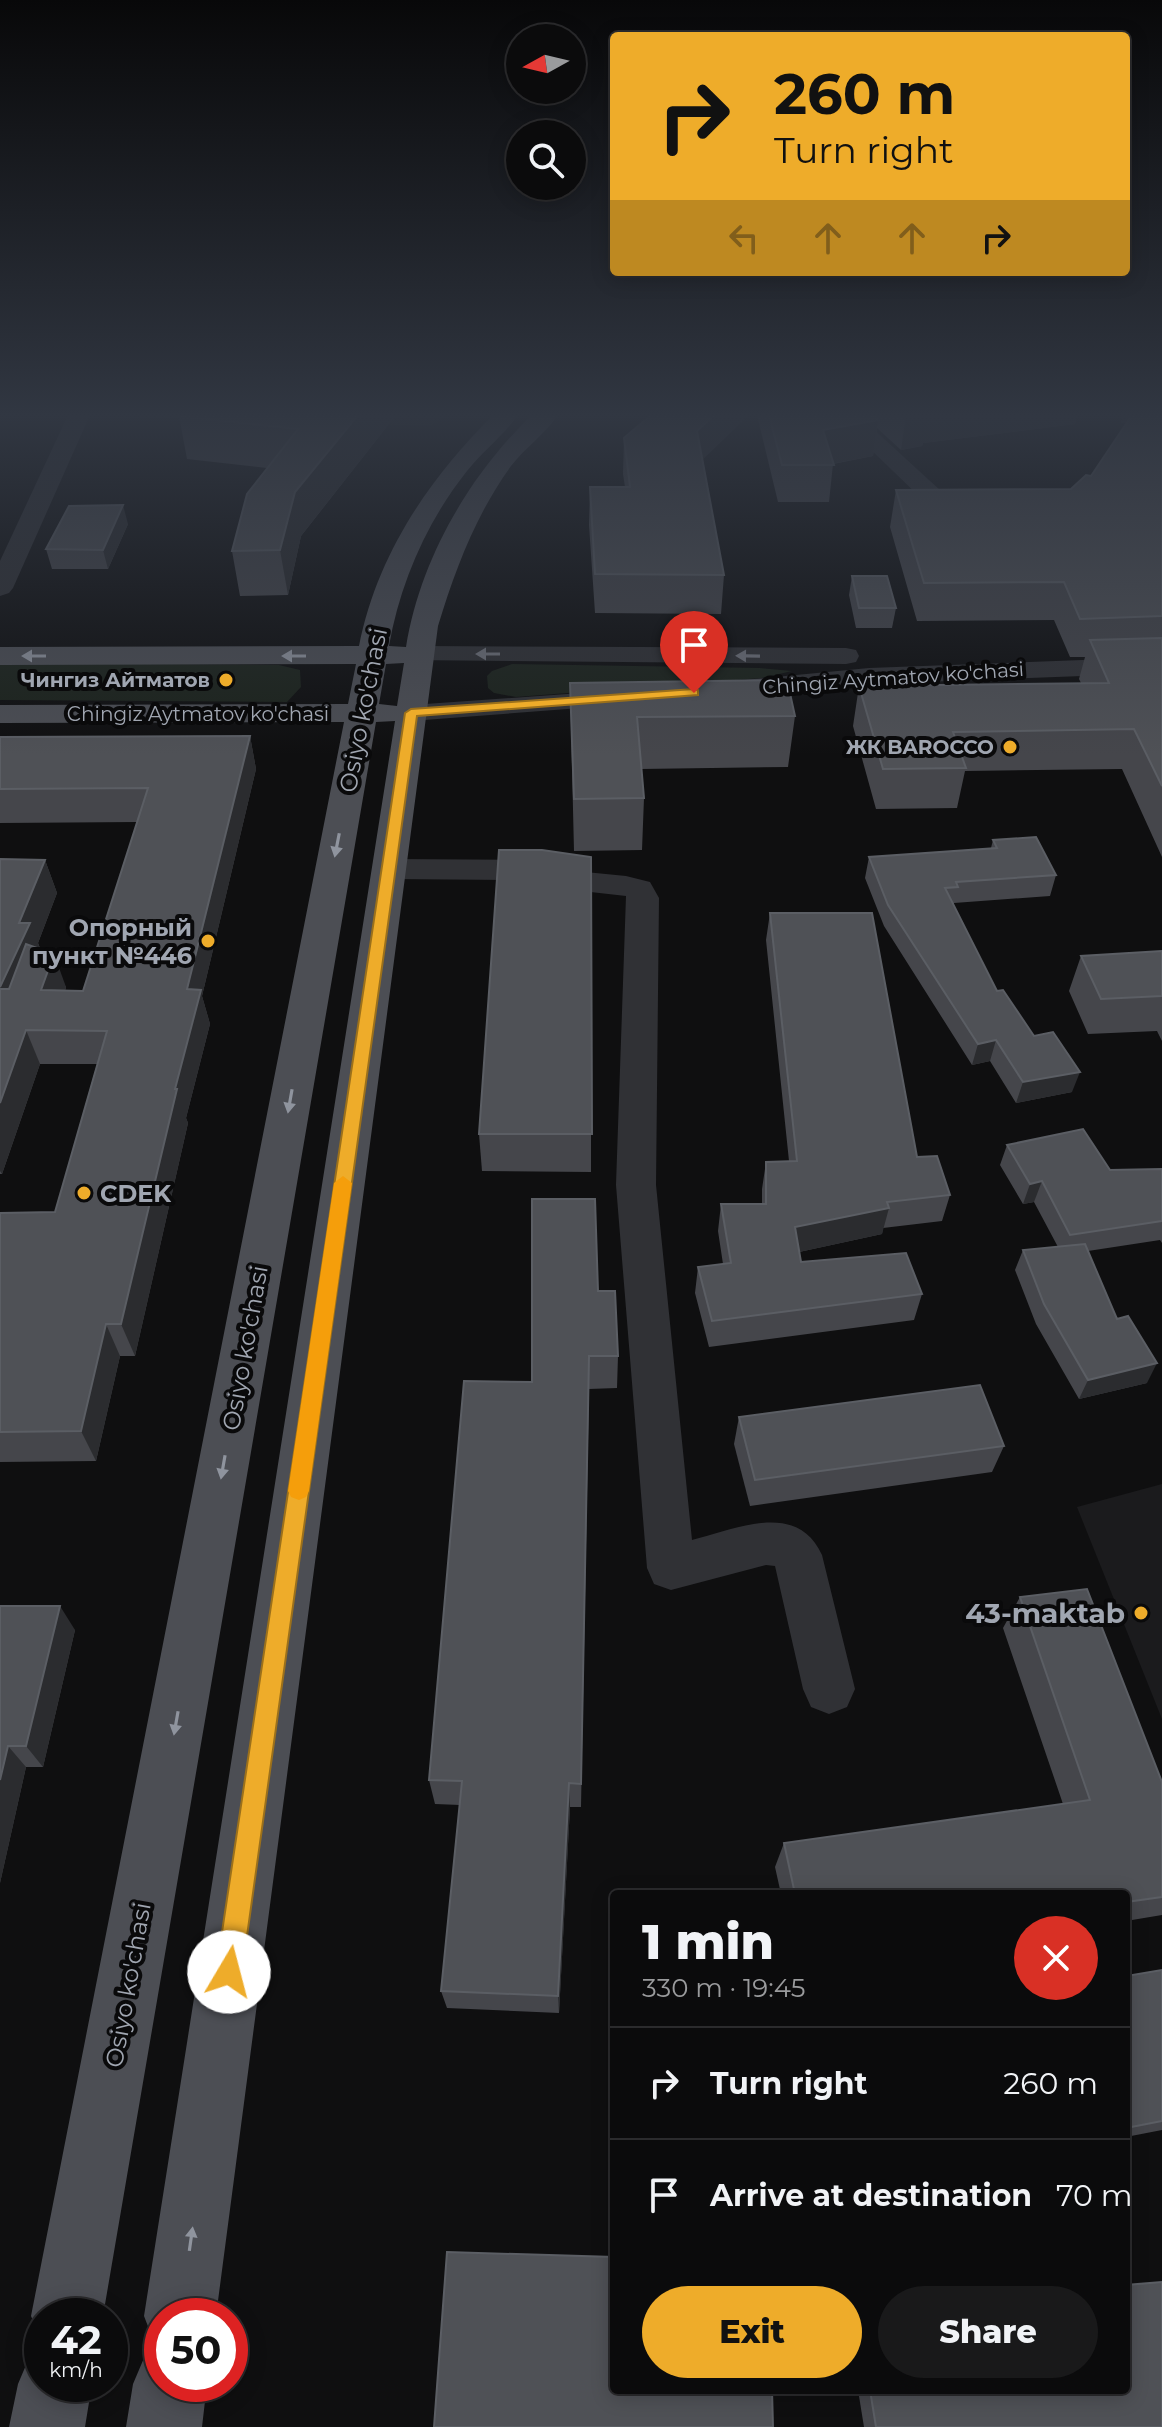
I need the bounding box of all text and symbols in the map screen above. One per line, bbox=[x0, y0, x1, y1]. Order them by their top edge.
north arrow bbox=[506, 24, 586, 104]
map controls bbox=[506, 24, 586, 200]
text: 260 m bbox=[774, 60, 955, 128]
icon: right bbox=[642, 64, 746, 168]
button: search bbox=[506, 120, 586, 200]
text: Turn right bbox=[774, 128, 954, 172]
icon: left bbox=[722, 216, 766, 260]
icon: ahead bbox=[806, 216, 850, 260]
icon: ahead bbox=[890, 216, 934, 260]
icon: right bbox=[974, 216, 1018, 260]
pin bbox=[660, 611, 728, 693]
icon: arrive bbox=[672, 623, 716, 667]
street label: Osiyo ko'chasi bbox=[333, 625, 393, 795]
one-way arrow bbox=[475, 648, 500, 660]
one-way arrow bbox=[281, 649, 306, 662]
one-way arrow bbox=[21, 650, 46, 662]
one-way arrow bbox=[735, 650, 760, 662]
street label: Chingiz Aytmatov ko'chasi bbox=[761, 657, 1025, 699]
place label: Чингиз Айтматов bbox=[21, 668, 210, 692]
marker: Чингиз Айтматов bbox=[217, 671, 235, 689]
street label: Chingiz Aytmatov ko'chasi bbox=[67, 702, 329, 726]
place label: ЖК BAROCCO bbox=[846, 735, 994, 759]
marker: ЖК BAROCCO bbox=[1001, 738, 1019, 756]
one-way arrow bbox=[330, 833, 342, 858]
place label: Опорный пункт №446 bbox=[32, 913, 192, 970]
marker: Опорный пункт №446 bbox=[199, 932, 217, 950]
one-way arrow bbox=[284, 1089, 296, 1114]
place label: CDEK bbox=[100, 1179, 172, 1208]
marker: CDEK bbox=[75, 1184, 93, 1202]
street label: Osiyo ko'chasi bbox=[216, 1263, 274, 1433]
one-way arrow bbox=[217, 1455, 229, 1480]
place label: 43-maktab bbox=[965, 1596, 1125, 1630]
marker: 43-maktab bbox=[1132, 1604, 1150, 1622]
one-way arrow bbox=[170, 1710, 182, 1735]
street label: Osiyo ko'chasi bbox=[99, 1900, 157, 2070]
text: 1 min bbox=[642, 1913, 774, 1971]
button: close bbox=[1014, 1916, 1098, 2000]
position arrow bbox=[187, 1930, 271, 2014]
text: 330 m · 19:45 bbox=[642, 1972, 806, 2004]
icon: right bbox=[642, 2061, 686, 2105]
text: Turn right bbox=[710, 2065, 867, 2102]
text: 260 m bbox=[1003, 2065, 1098, 2102]
icon: arrive bbox=[642, 2173, 686, 2217]
text: Arrive at destination bbox=[710, 2177, 1032, 2214]
text: 70 m bbox=[1056, 2177, 1133, 2214]
one-way arrow bbox=[185, 2226, 198, 2251]
button: Exit bbox=[642, 2286, 862, 2378]
button: Share bbox=[878, 2286, 1098, 2378]
speed limit sign: 50 bbox=[144, 2298, 248, 2402]
text: 42 bbox=[50, 2315, 102, 2364]
text: km/h bbox=[49, 2358, 103, 2382]

